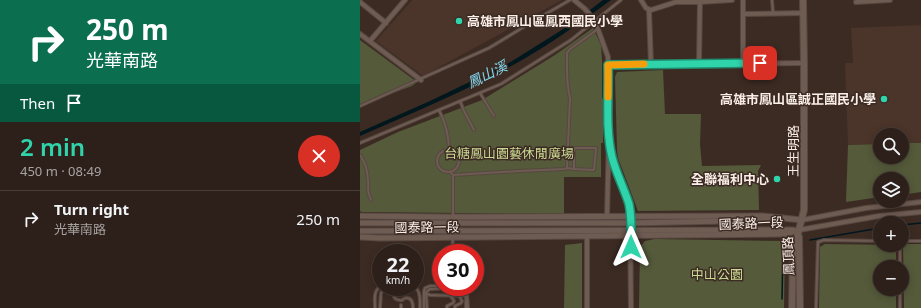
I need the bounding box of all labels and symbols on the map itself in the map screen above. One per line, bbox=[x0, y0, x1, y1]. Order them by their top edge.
place label: 高雄市鳳山區鳳西國民小學 bbox=[467, 12, 623, 30]
marker: 高雄市鳳山區鳳西國民小學 bbox=[454, 16, 464, 26]
pin bbox=[743, 46, 777, 80]
water label: 鳳山溪 bbox=[464, 55, 512, 92]
place label: 高雄市鳳山區誠正國民小學 bbox=[720, 90, 876, 108]
marker: 高雄市鳳山區誠正國民小學 bbox=[879, 94, 889, 104]
street label: 王生明路 bbox=[784, 125, 802, 177]
park label: 台糖鳳山園藝休閒廣場 bbox=[444, 144, 574, 162]
place label: 全聯福利中心 bbox=[691, 170, 769, 188]
marker: 全聯福利中心 bbox=[772, 174, 782, 184]
street label: 國泰路一段 bbox=[718, 213, 784, 233]
street label: 國泰路一段 bbox=[394, 217, 460, 237]
position arrow bbox=[610, 226, 652, 268]
street label: 鳳頂路 bbox=[778, 236, 798, 276]
speed limit sign: 30 bbox=[432, 244, 484, 296]
park label: 中山公園 bbox=[691, 265, 743, 283]

